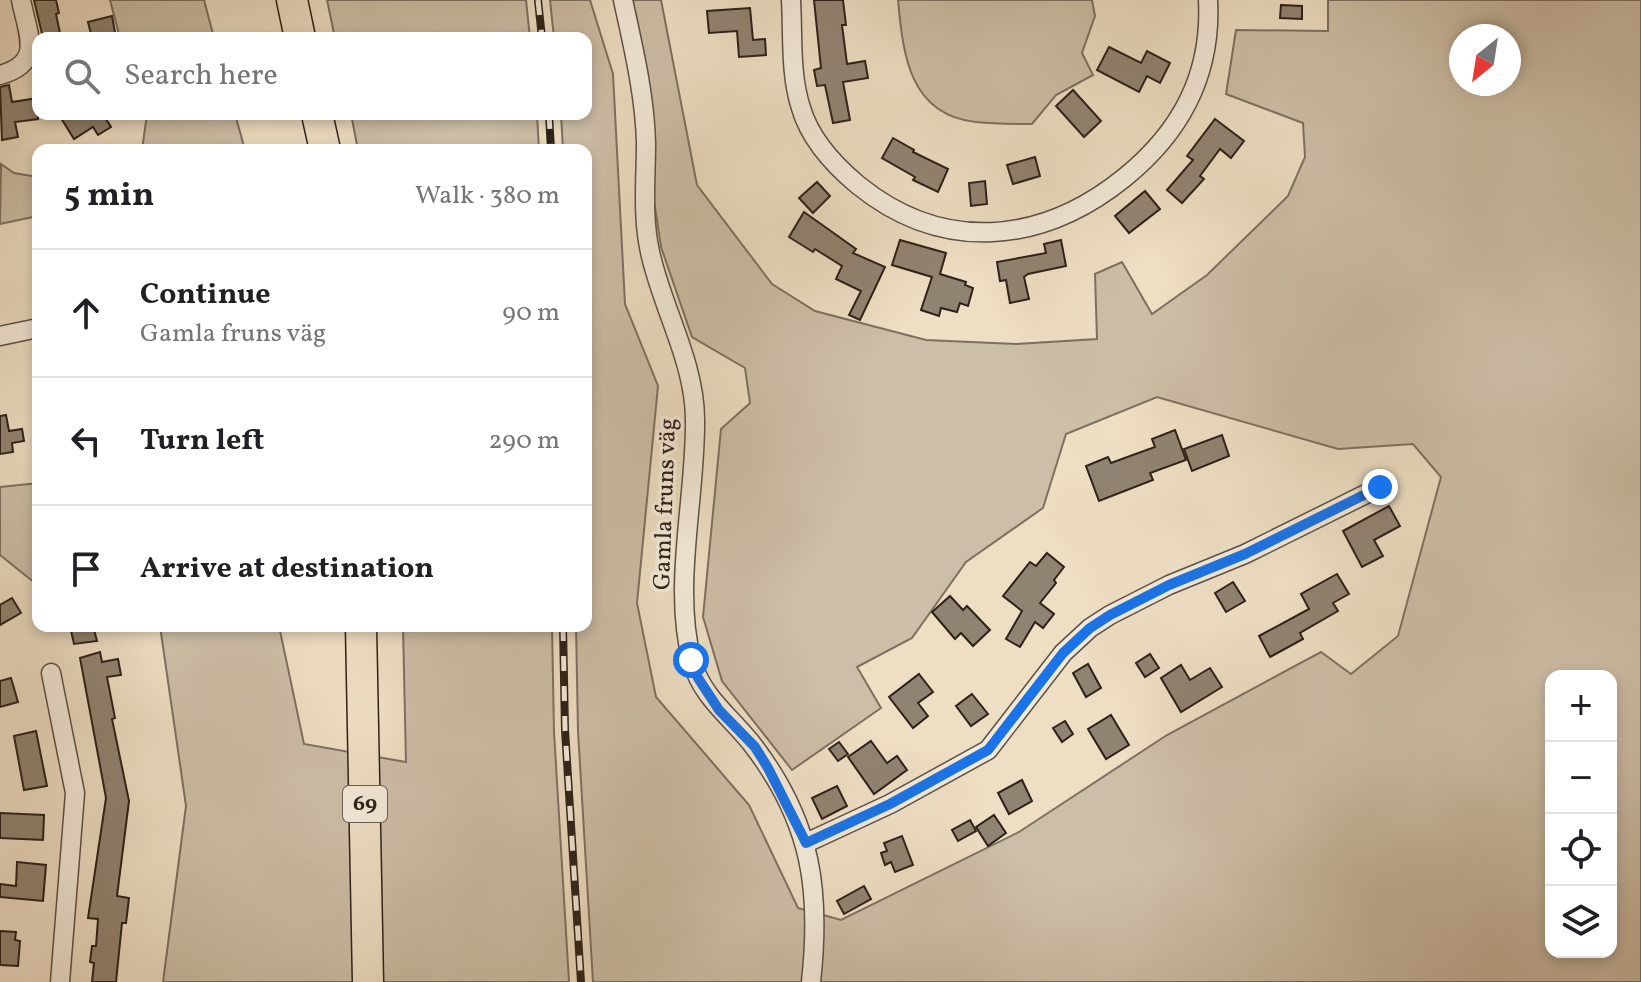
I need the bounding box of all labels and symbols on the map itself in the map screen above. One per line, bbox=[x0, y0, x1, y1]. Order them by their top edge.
north arrow bbox=[1449, 24, 1521, 96]
street label: Gamla fruns väg bbox=[646, 417, 686, 591]
route end bbox=[1362, 469, 1398, 505]
route start bbox=[673, 642, 709, 678]
road number: 69 bbox=[343, 786, 387, 822]

